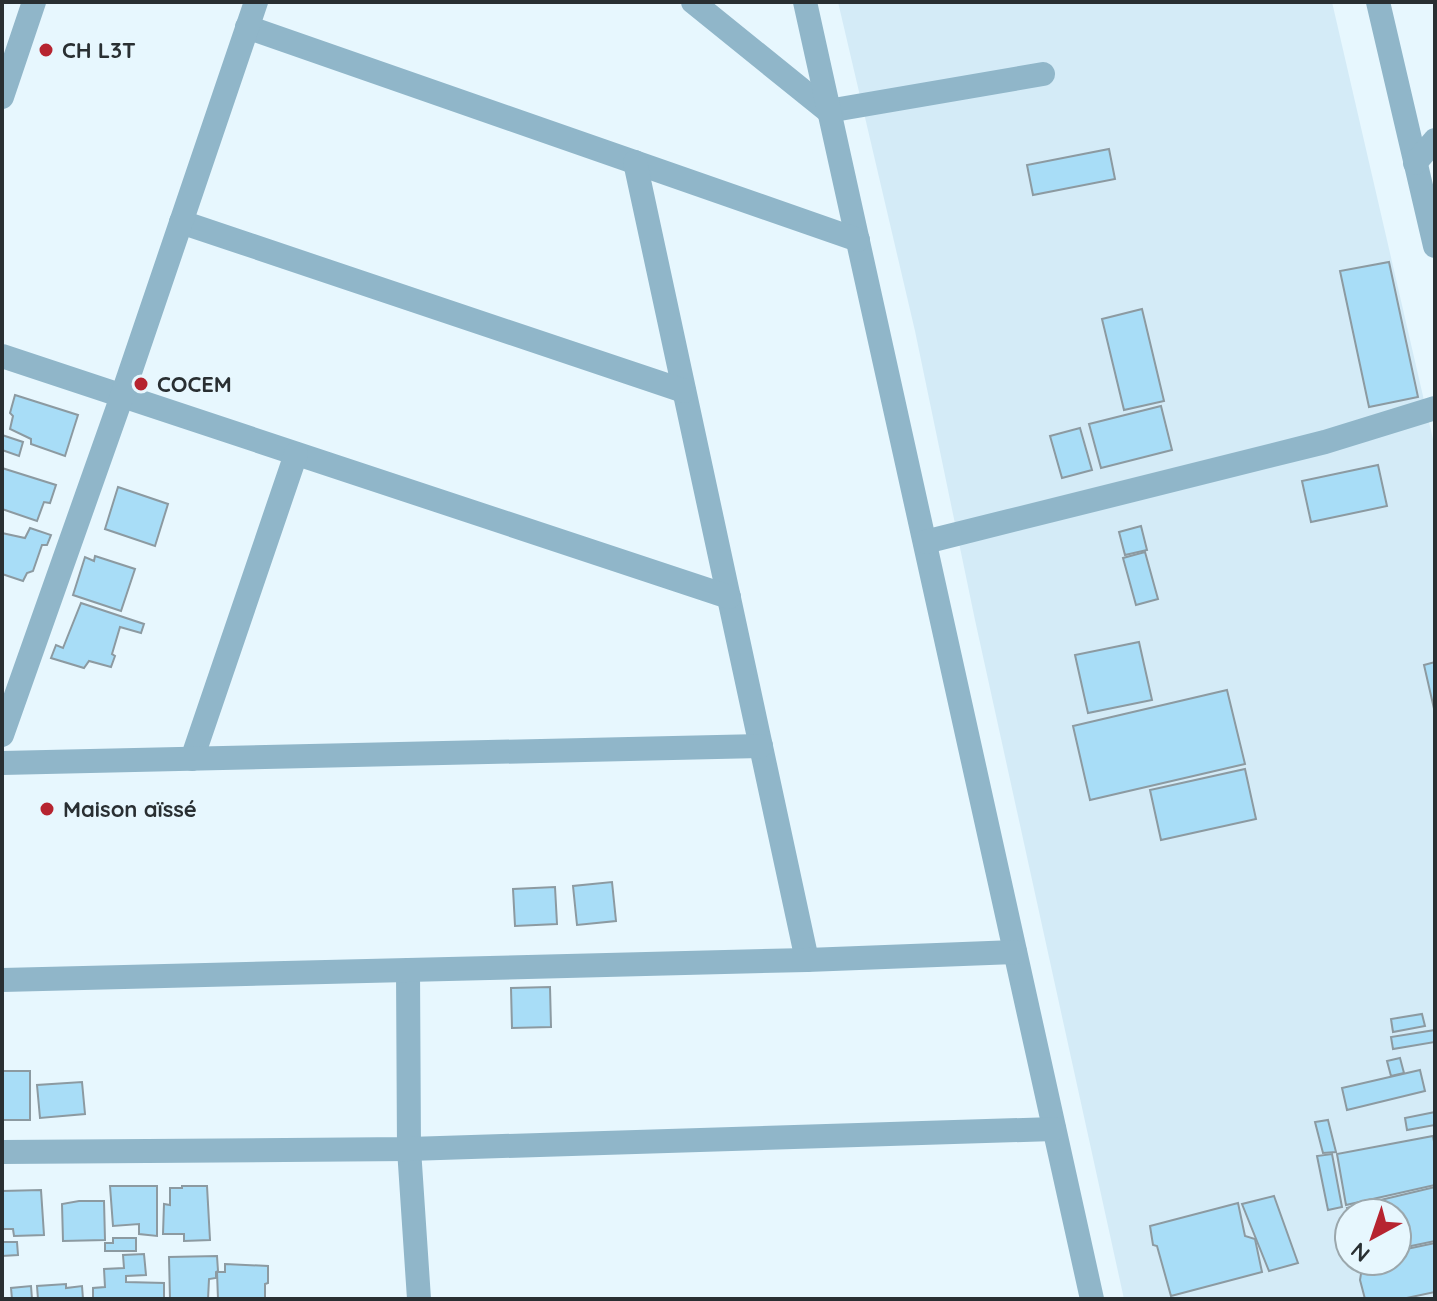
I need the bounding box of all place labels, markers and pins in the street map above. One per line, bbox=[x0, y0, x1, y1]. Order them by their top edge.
place label: CH L3T bbox=[62, 36, 136, 64]
marker: CH L3T bbox=[37, 41, 55, 59]
place label: COCEM bbox=[157, 370, 232, 398]
marker: COCEM bbox=[132, 375, 150, 393]
place label: Maison aïssé bbox=[63, 795, 197, 823]
marker: Maison aïssé bbox=[38, 800, 56, 818]

